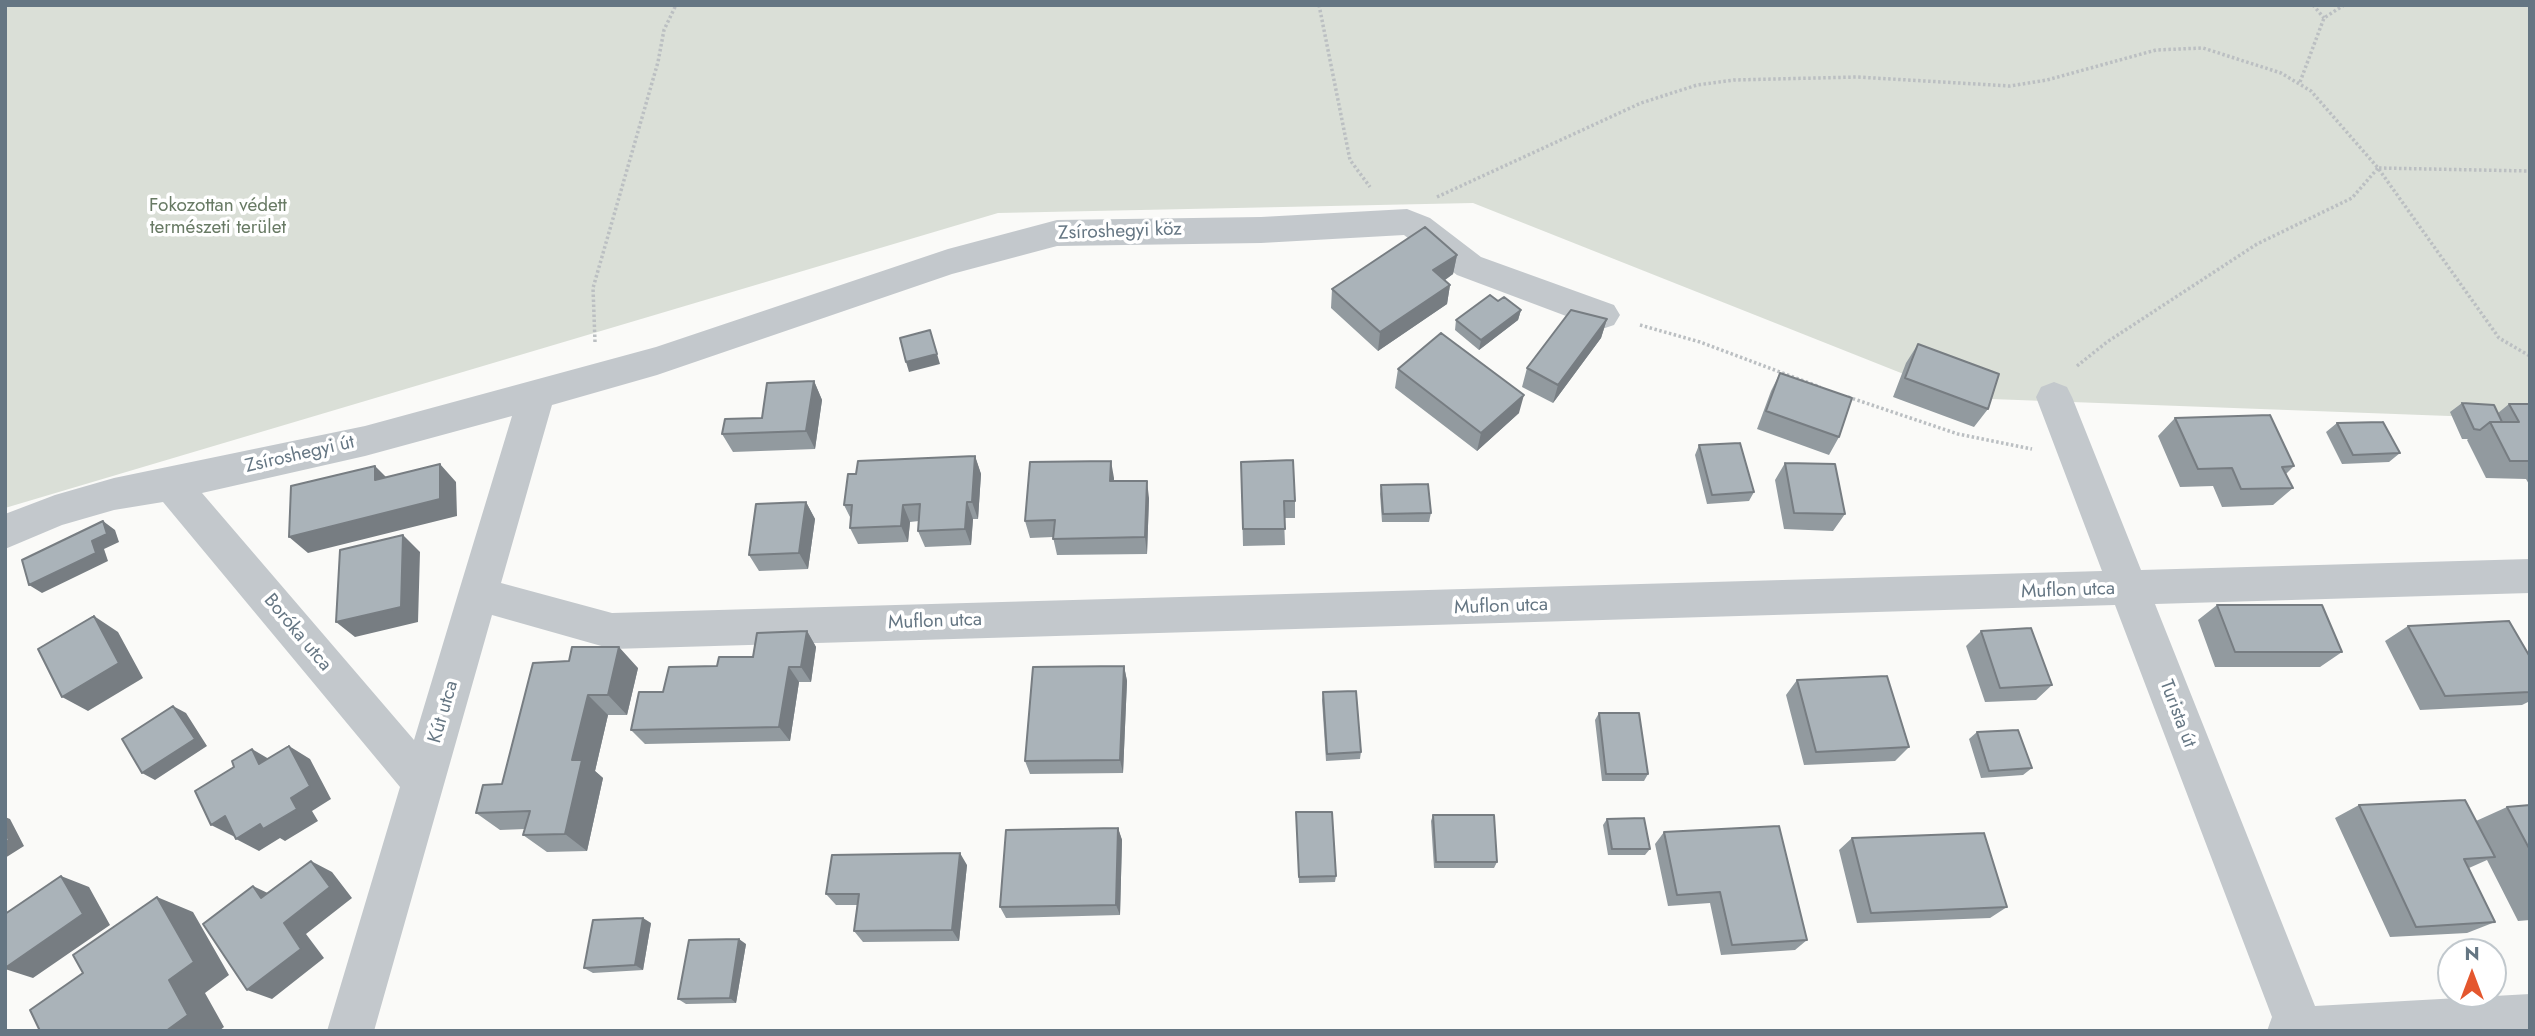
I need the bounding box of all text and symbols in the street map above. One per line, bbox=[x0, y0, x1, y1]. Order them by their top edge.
park label: Fokozottan védett természeti terület bbox=[149, 195, 287, 239]
street label: Zsíroshegyi köz bbox=[1058, 218, 1182, 246]
street label: Zsíroshegyi út bbox=[243, 431, 357, 479]
street label: Muflon utca bbox=[2021, 578, 2115, 604]
street label: Boróka utca bbox=[258, 590, 336, 676]
street label: Muflon utca bbox=[1454, 594, 1548, 620]
street label: Muflon utca bbox=[888, 609, 982, 635]
street label: Turista út bbox=[2154, 677, 2200, 751]
street label: Kút utca bbox=[424, 678, 464, 746]
north arrow bbox=[2437, 938, 2507, 1008]
text: N bbox=[2464, 940, 2480, 967]

